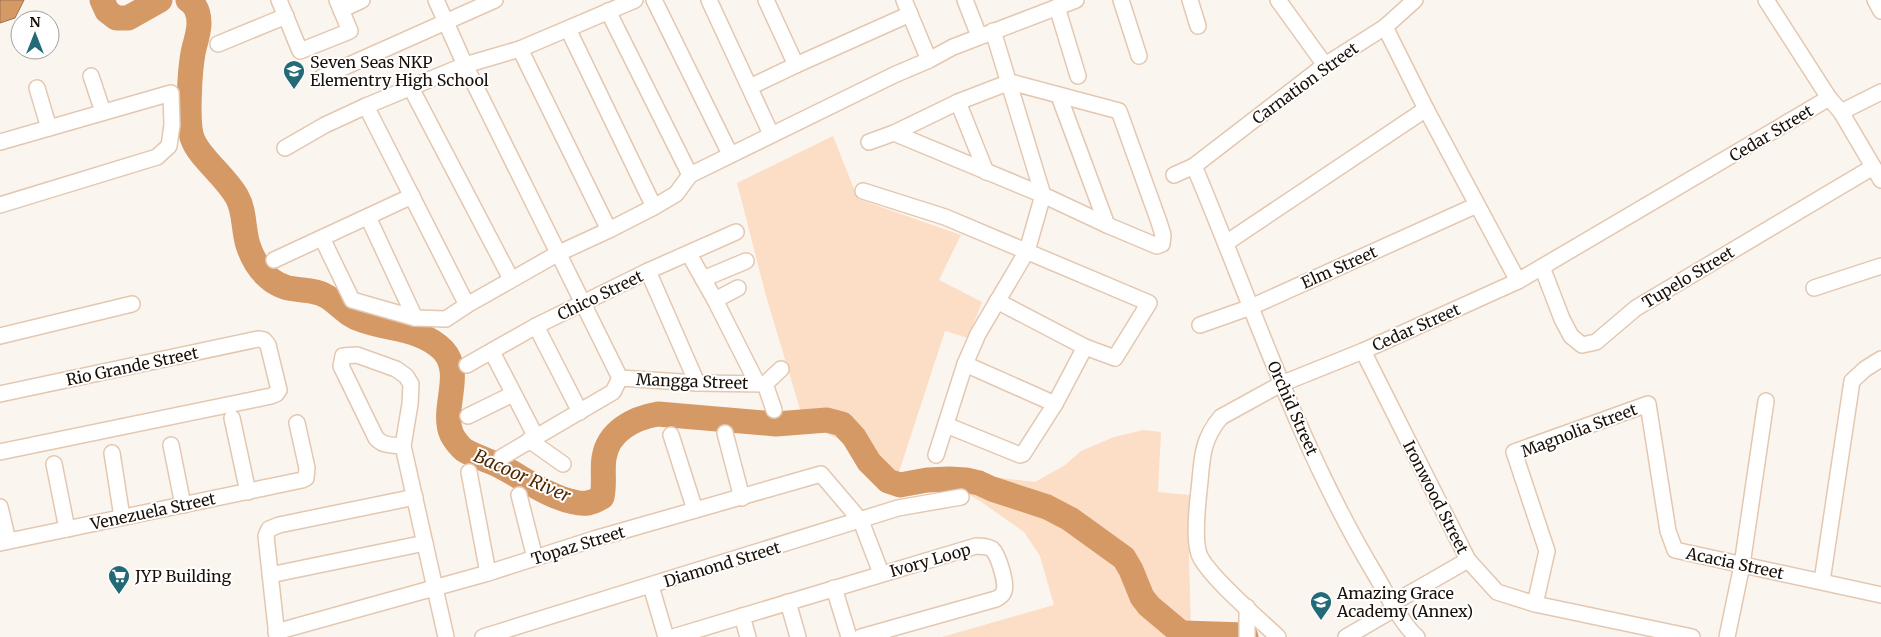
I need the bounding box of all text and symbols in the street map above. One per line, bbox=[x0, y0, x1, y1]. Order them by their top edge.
north arrow bbox=[10, 10, 60, 60]
text: N bbox=[29, 13, 41, 31]
street label: Carnation Street bbox=[1248, 37, 1363, 128]
place label: Seven Seas NKP Elementry High School bbox=[310, 52, 489, 90]
school or university icon: Seven Seas NKP Elementry High School bbox=[282, 59, 306, 90]
street label: Cedar Street bbox=[1726, 100, 1817, 166]
street label: Elm Street bbox=[1298, 241, 1381, 293]
street label: Tupelo Street bbox=[1639, 241, 1738, 312]
street label: Chico Street bbox=[554, 265, 647, 324]
street label: Cedar Street bbox=[1369, 298, 1464, 355]
street label: Rio Grande Street bbox=[64, 342, 201, 390]
street label: Orchid Street bbox=[1263, 358, 1323, 459]
street label: Mangga Street bbox=[635, 369, 749, 393]
street label: Magnolia Street bbox=[1518, 398, 1640, 461]
street label: Ironwood Street bbox=[1399, 437, 1473, 558]
water label: Bacoor River bbox=[470, 444, 575, 507]
street label: Venezuela Street bbox=[88, 488, 218, 534]
street label: Topaz Street bbox=[529, 521, 628, 569]
street label: Diamond Street bbox=[661, 537, 783, 591]
street label: Ivory Loop bbox=[887, 539, 973, 581]
street label: Acacia Street bbox=[1683, 543, 1786, 583]
supermarket icon: JYP Building bbox=[107, 564, 131, 595]
place label: JYP Building bbox=[134, 566, 232, 586]
place label: Amazing Grace Academy (Annex) bbox=[1336, 583, 1473, 621]
school or university icon: Amazing Grace Academy (Annex) bbox=[1309, 590, 1333, 621]

